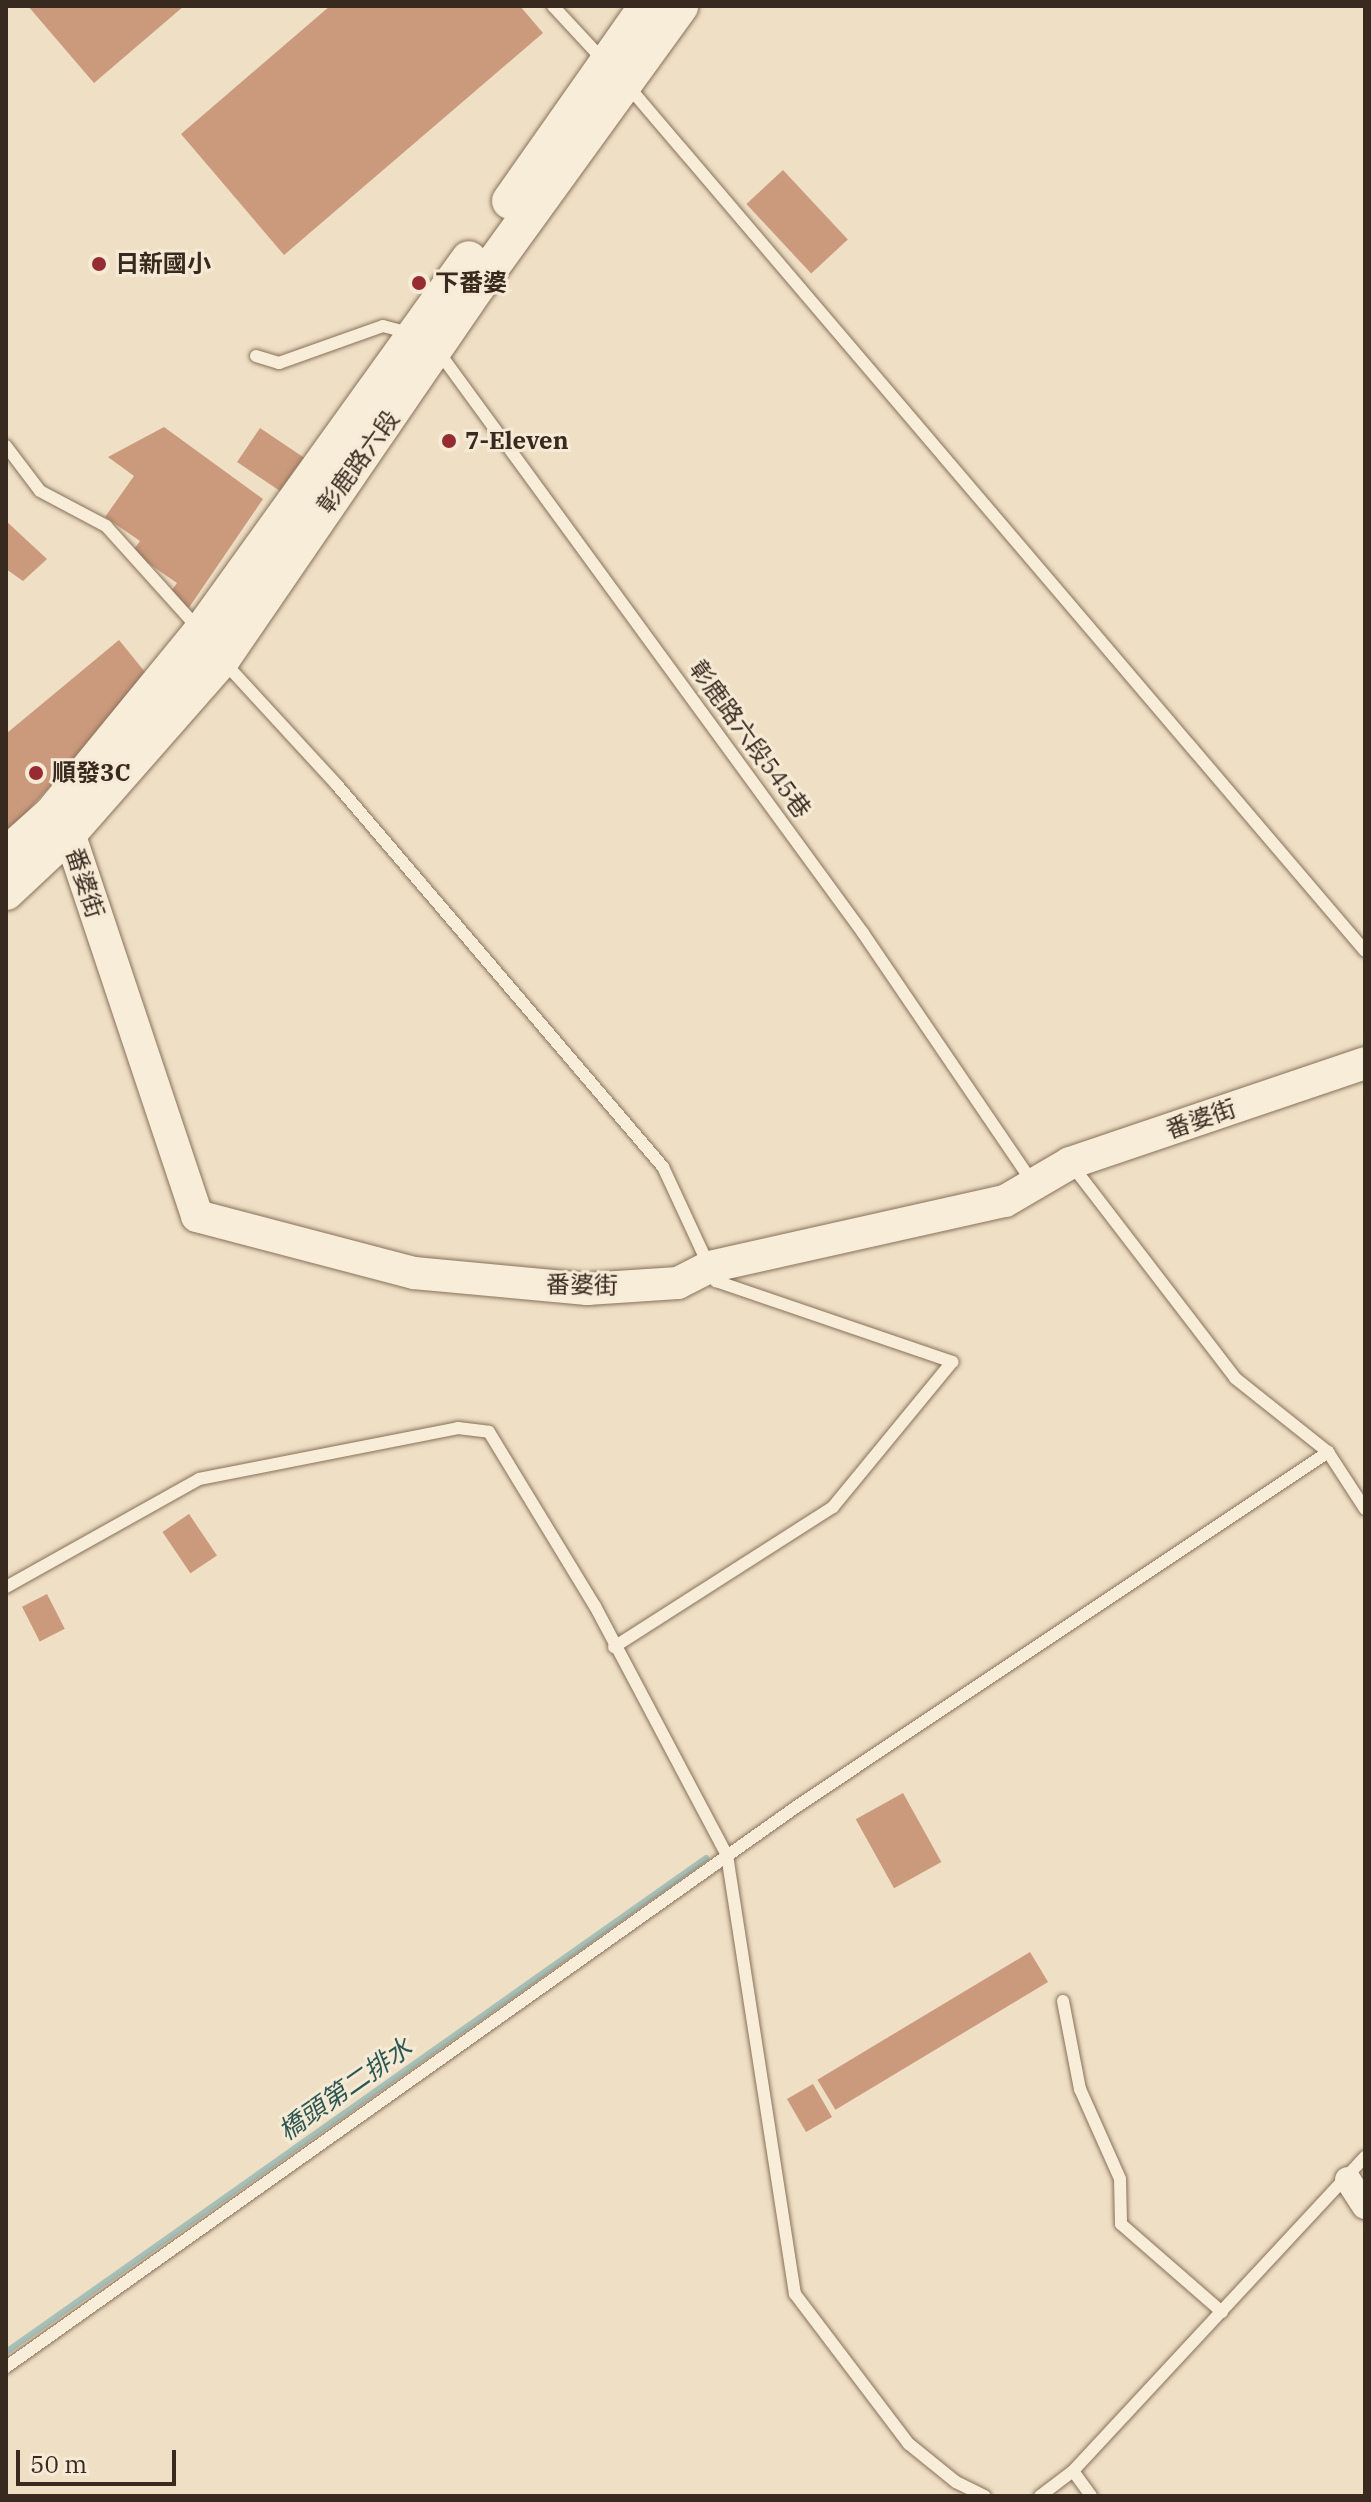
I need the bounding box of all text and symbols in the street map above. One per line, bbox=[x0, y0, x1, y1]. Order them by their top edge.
place label: 日新國小 bbox=[115, 250, 211, 278]
marker: 日新國小 bbox=[90, 255, 108, 273]
place label: 下番婆 bbox=[435, 269, 507, 297]
marker: 下番婆 bbox=[410, 274, 428, 292]
street label: 彰鹿路六段 bbox=[311, 405, 405, 519]
place label: 7-Eleven bbox=[465, 427, 569, 455]
marker: 7-Eleven bbox=[440, 432, 458, 450]
street label: 彰鹿路六段545巷 bbox=[683, 655, 817, 823]
place label: 順發3C bbox=[52, 759, 130, 787]
marker: 順發3C bbox=[27, 764, 45, 782]
street label: 番婆街 bbox=[60, 844, 110, 922]
street label: 番婆街 bbox=[1162, 1094, 1240, 1144]
street label: 番婆街 bbox=[546, 1270, 618, 1300]
water label: 橋頭第二排水 bbox=[272, 2031, 418, 2147]
scale bar bbox=[20, 2434, 180, 2484]
text: 50 m bbox=[30, 2448, 87, 2480]

